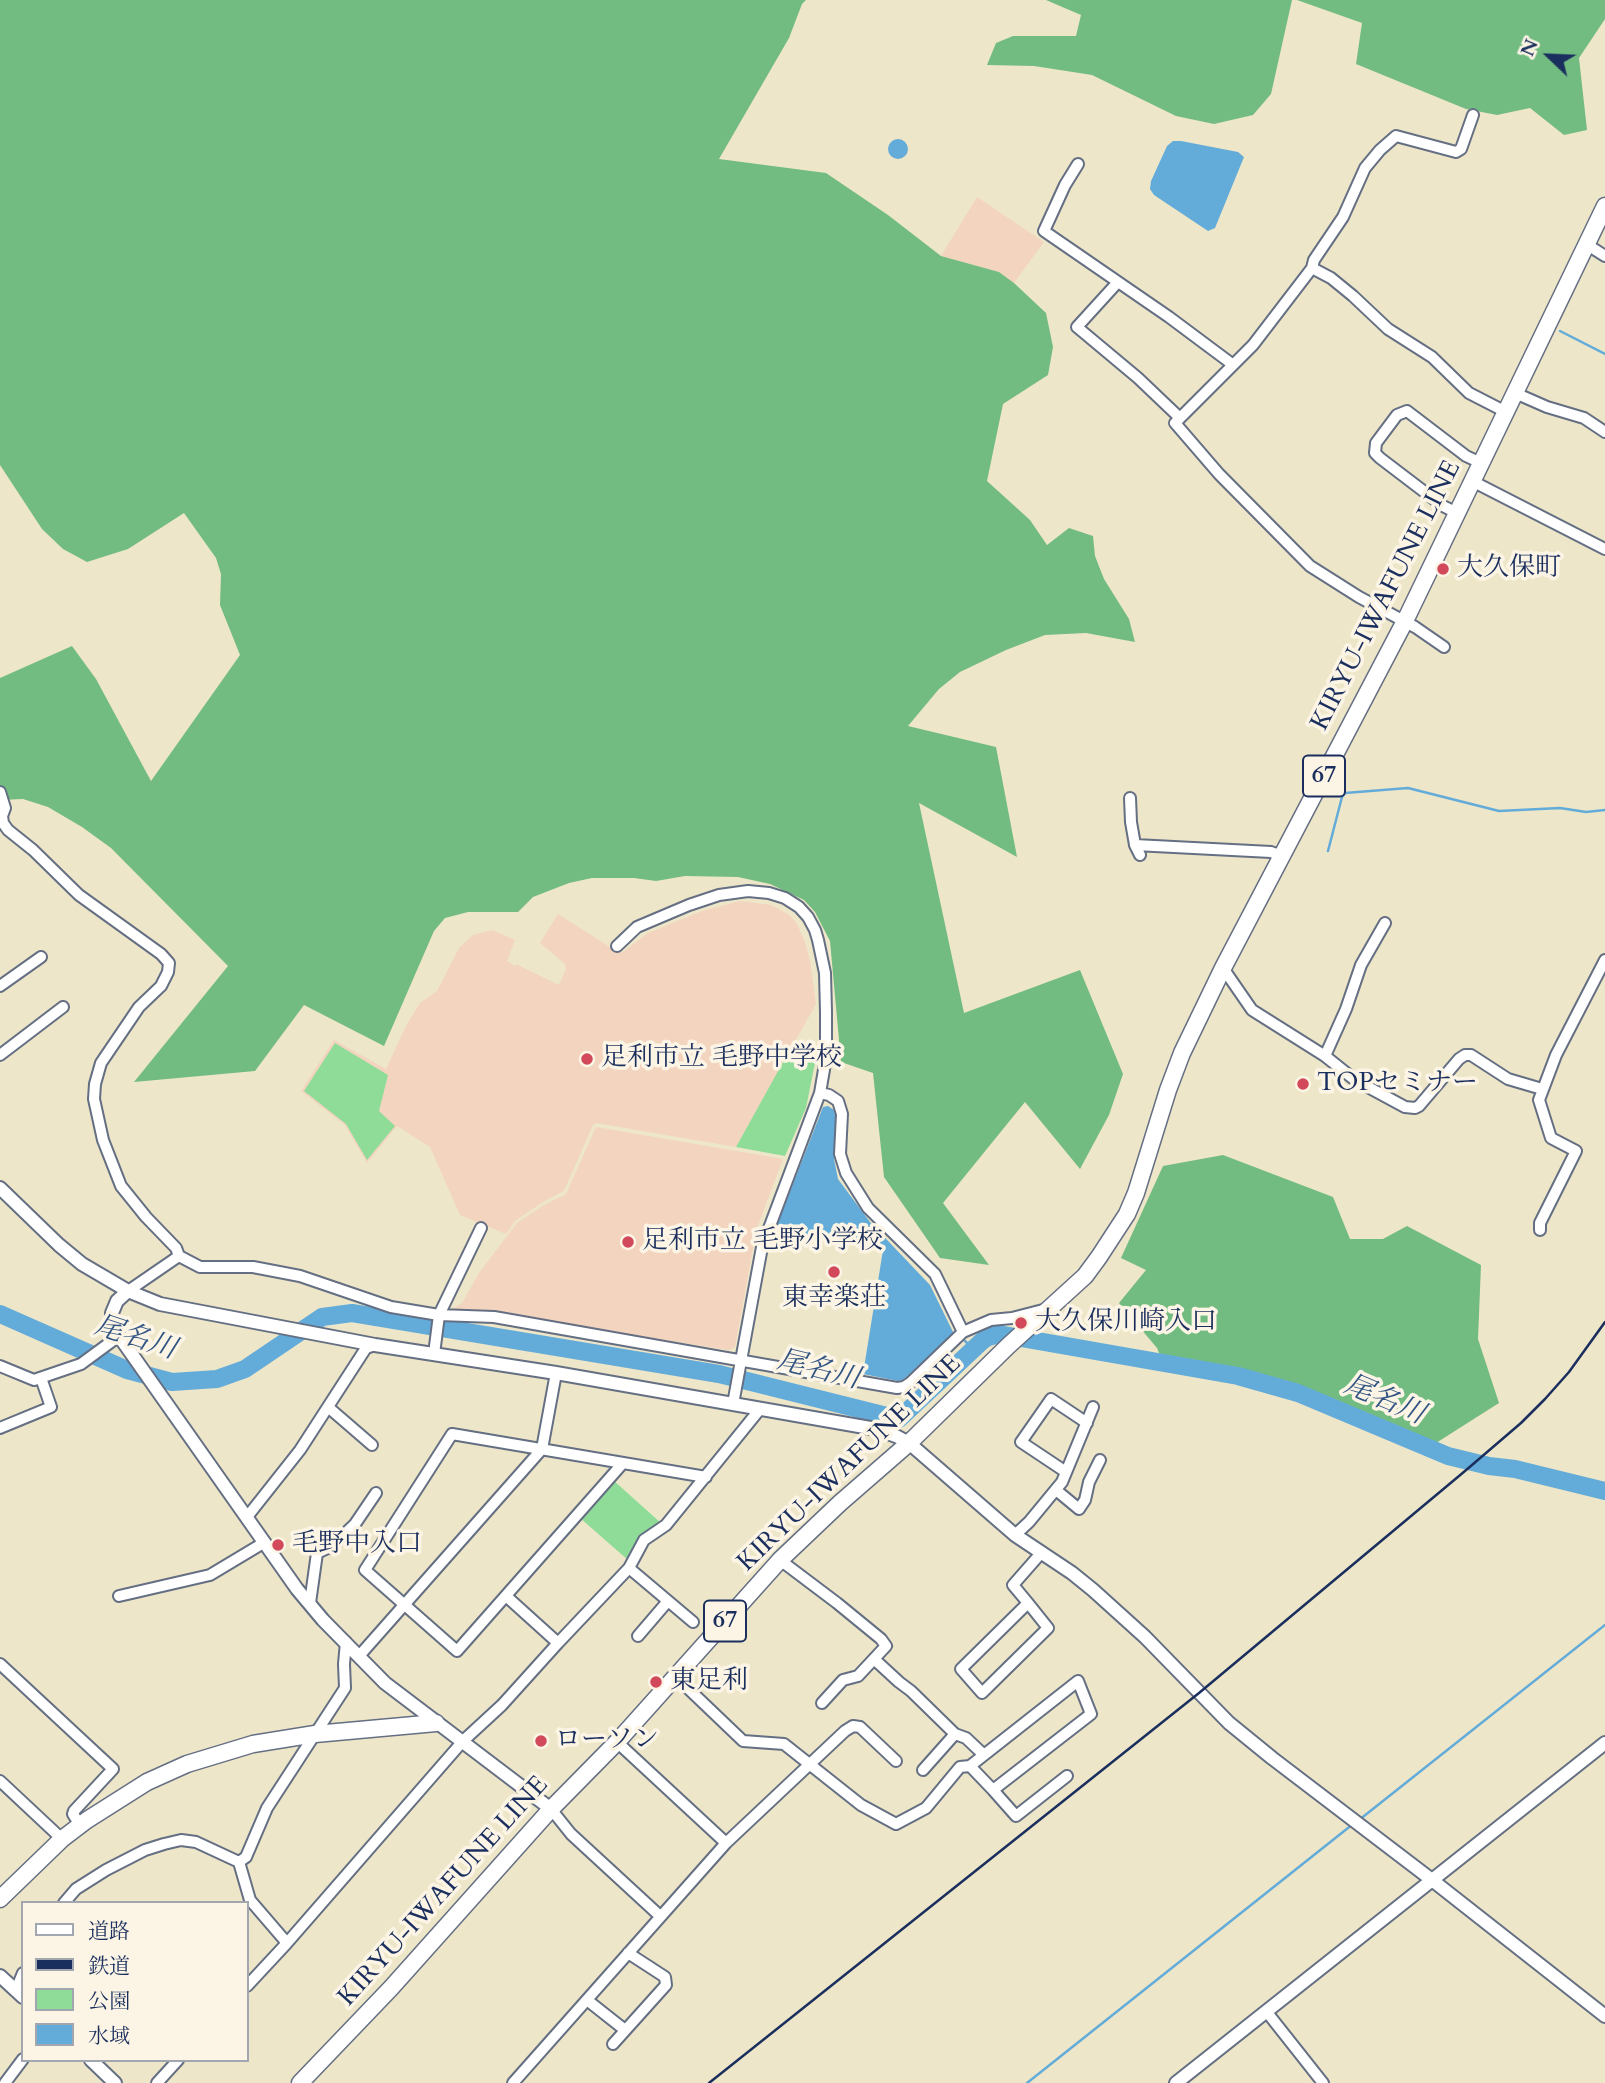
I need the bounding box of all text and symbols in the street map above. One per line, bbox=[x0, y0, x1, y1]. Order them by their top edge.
north arrow bbox=[1514, 21, 1584, 91]
text: N bbox=[1514, 35, 1545, 60]
street label: KIRYU-IWAFUNE LINE bbox=[1305, 456, 1469, 736]
place label: 大久保町 bbox=[1457, 553, 1561, 585]
marker: 大久保町 bbox=[1435, 561, 1451, 577]
road number: 67 bbox=[1303, 756, 1345, 796]
place label: 足利市立 毛野中学校 bbox=[601, 1043, 842, 1075]
marker: 足利市立 毛野中学校 bbox=[579, 1051, 595, 1067]
place label: TOPセミナー bbox=[1317, 1068, 1478, 1100]
marker: TOPセミナー bbox=[1295, 1076, 1311, 1092]
place label: 足利市立 毛野小学校 bbox=[642, 1226, 883, 1258]
marker: 足利市立 毛野小学校 bbox=[620, 1234, 636, 1250]
marker: 東幸楽荘 bbox=[826, 1264, 842, 1280]
place label: 東幸楽荘 bbox=[782, 1283, 886, 1315]
place label: 大久保川崎入口 bbox=[1035, 1307, 1217, 1339]
water label: 尾名川 bbox=[90, 1310, 180, 1368]
marker: 大久保川崎入口 bbox=[1013, 1315, 1029, 1331]
water label: 尾名川 bbox=[773, 1345, 863, 1397]
street label: KIRYU-IWAFUNE LINE bbox=[732, 1349, 968, 1579]
water label: 尾名川 bbox=[1339, 1369, 1429, 1433]
place label: 毛野中入口 bbox=[292, 1529, 422, 1561]
marker: 毛野中入口 bbox=[270, 1537, 286, 1553]
road number: 67 bbox=[704, 1601, 746, 1642]
place label: 東足利 bbox=[670, 1666, 748, 1698]
marker: 東足利 bbox=[648, 1674, 664, 1690]
place label: ローソン bbox=[555, 1725, 659, 1757]
marker: ローソン bbox=[533, 1733, 549, 1749]
street label: KIRYU-IWAFUNE LINE bbox=[333, 1771, 555, 2013]
legend bbox=[21, 1901, 248, 2062]
text: 道路 bbox=[88, 1917, 130, 1946]
text: 鉄道 bbox=[88, 1952, 130, 1981]
text: 公園 bbox=[88, 1987, 130, 2016]
text: 水域 bbox=[88, 2022, 130, 2051]

